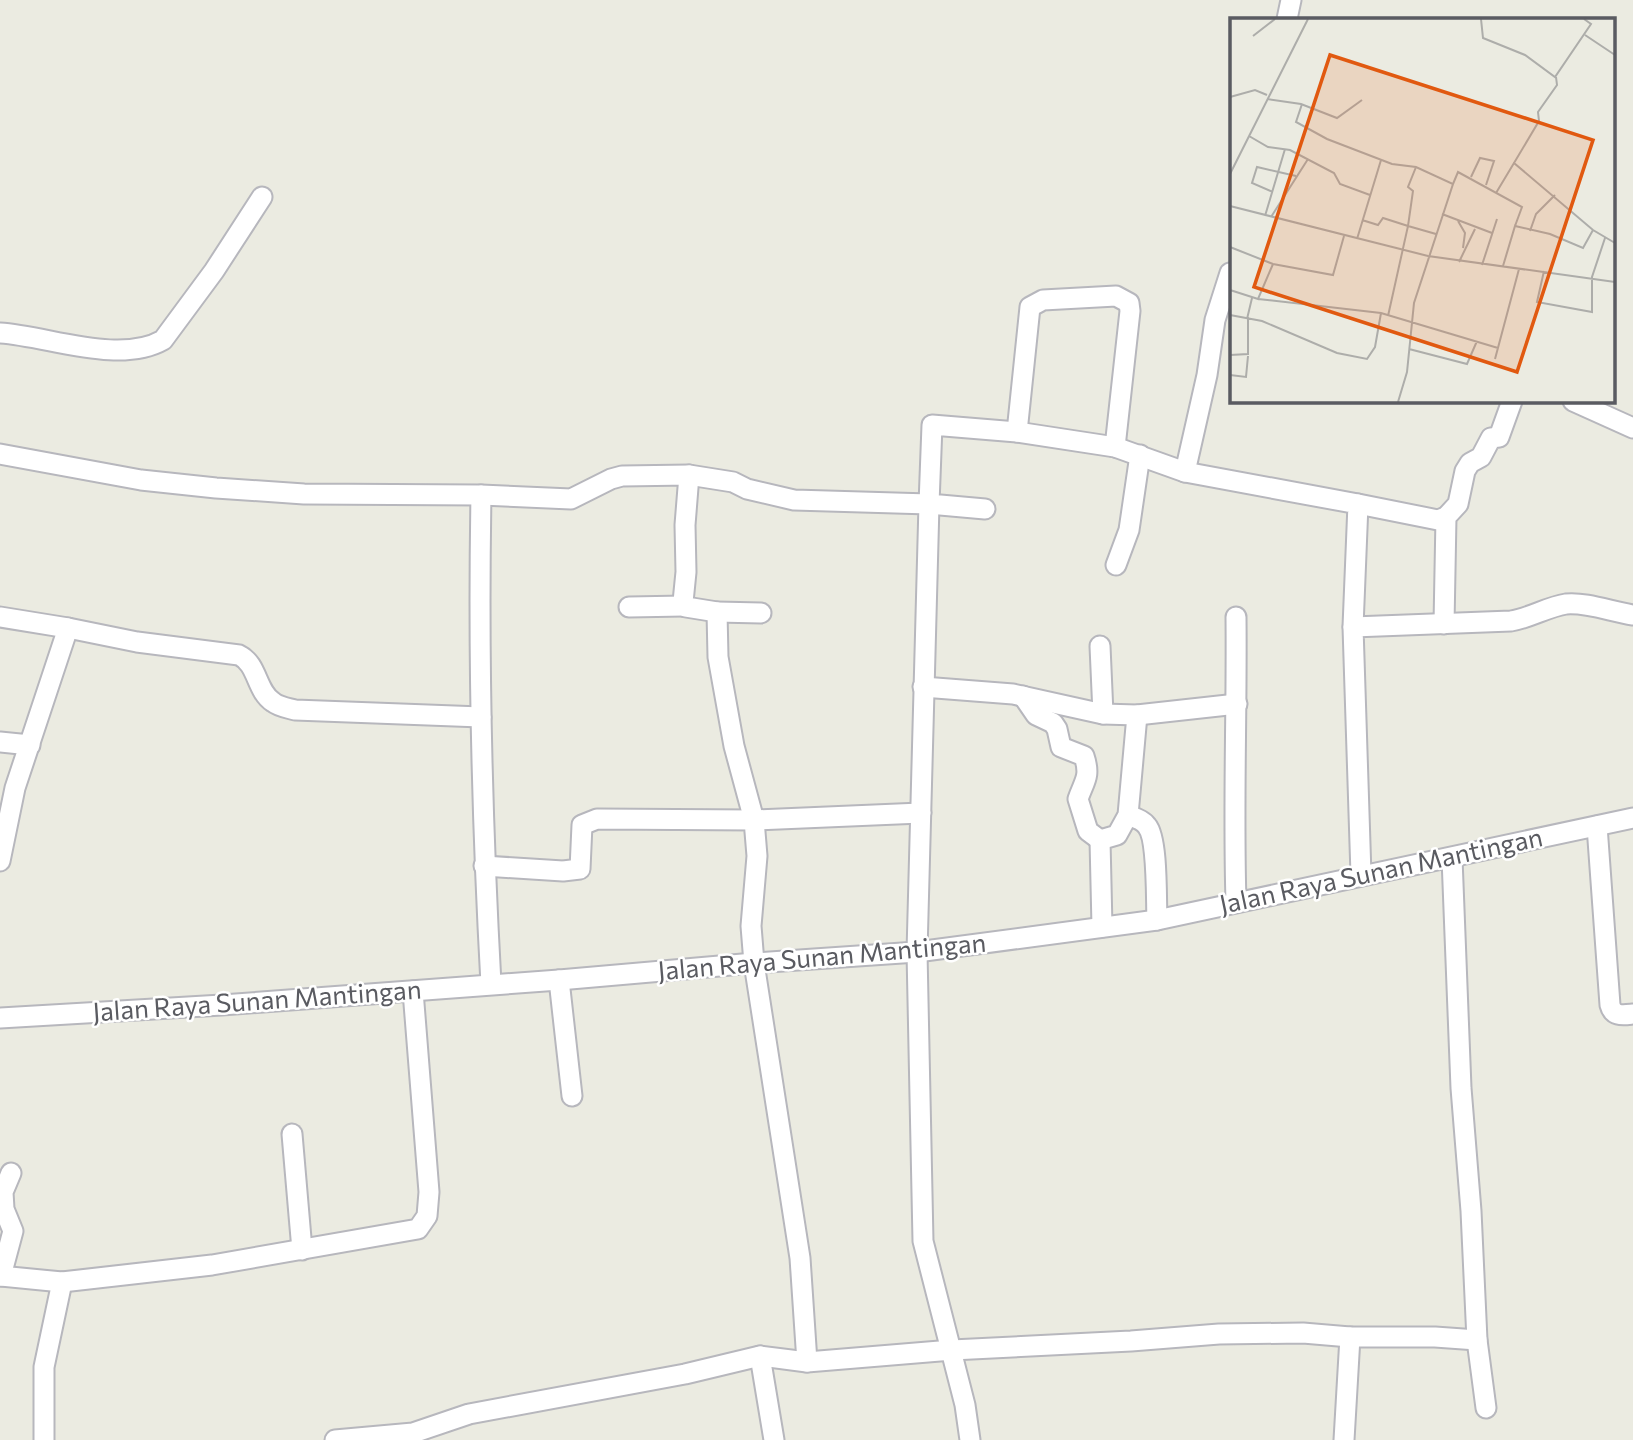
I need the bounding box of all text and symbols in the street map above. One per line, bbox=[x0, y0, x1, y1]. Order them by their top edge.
inset map bbox=[1230, 18, 1616, 402]
street label: Jalan Raya Sunan Mantingan bbox=[1216, 820, 1545, 919]
street label: Jalan Raya Sunan Mantingan bbox=[656, 926, 987, 985]
street label: Jalan Raya Sunan Mantingan bbox=[91, 973, 422, 1026]

